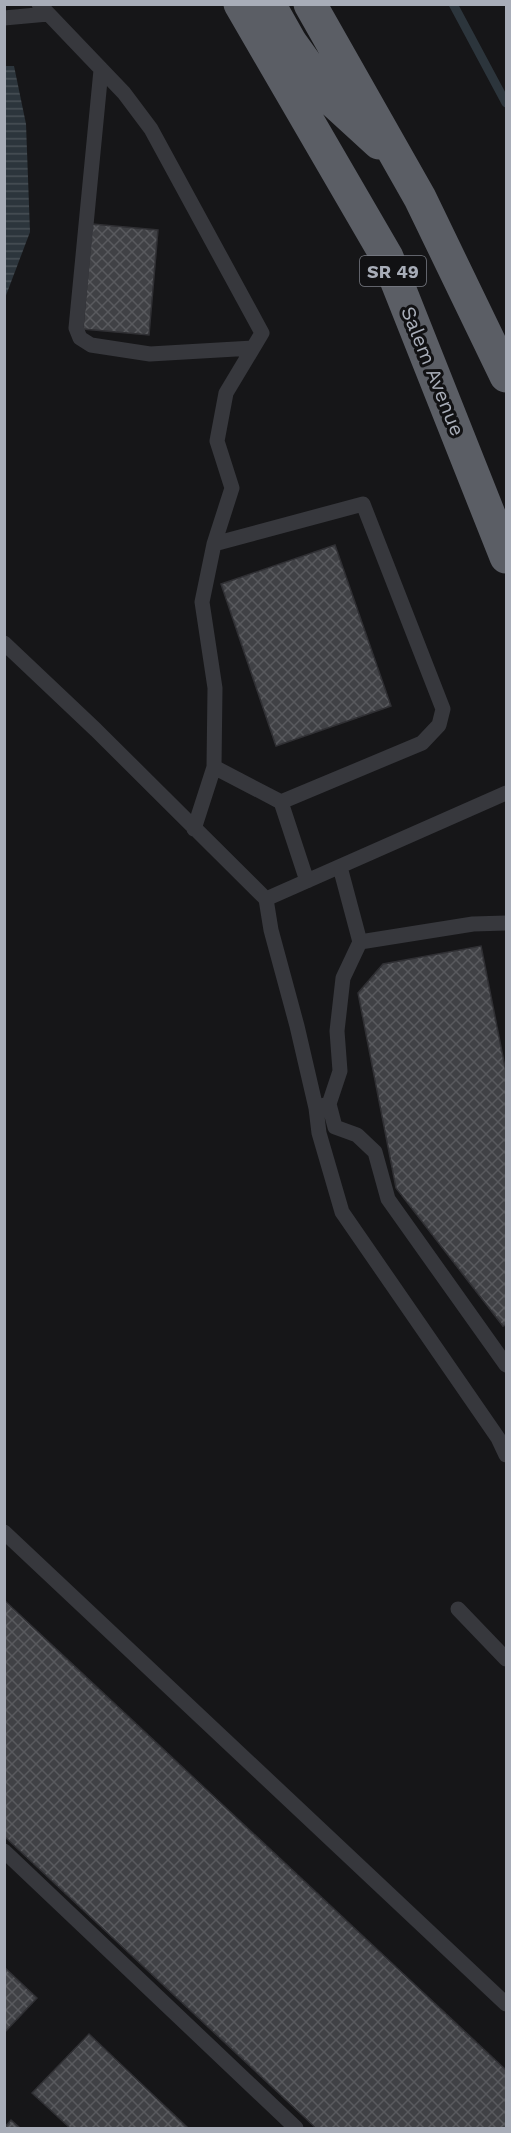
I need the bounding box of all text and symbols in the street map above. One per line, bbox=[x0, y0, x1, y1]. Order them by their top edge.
road number: SR 49 bbox=[360, 256, 426, 286]
street label: Salem Avenue bbox=[396, 303, 470, 439]

